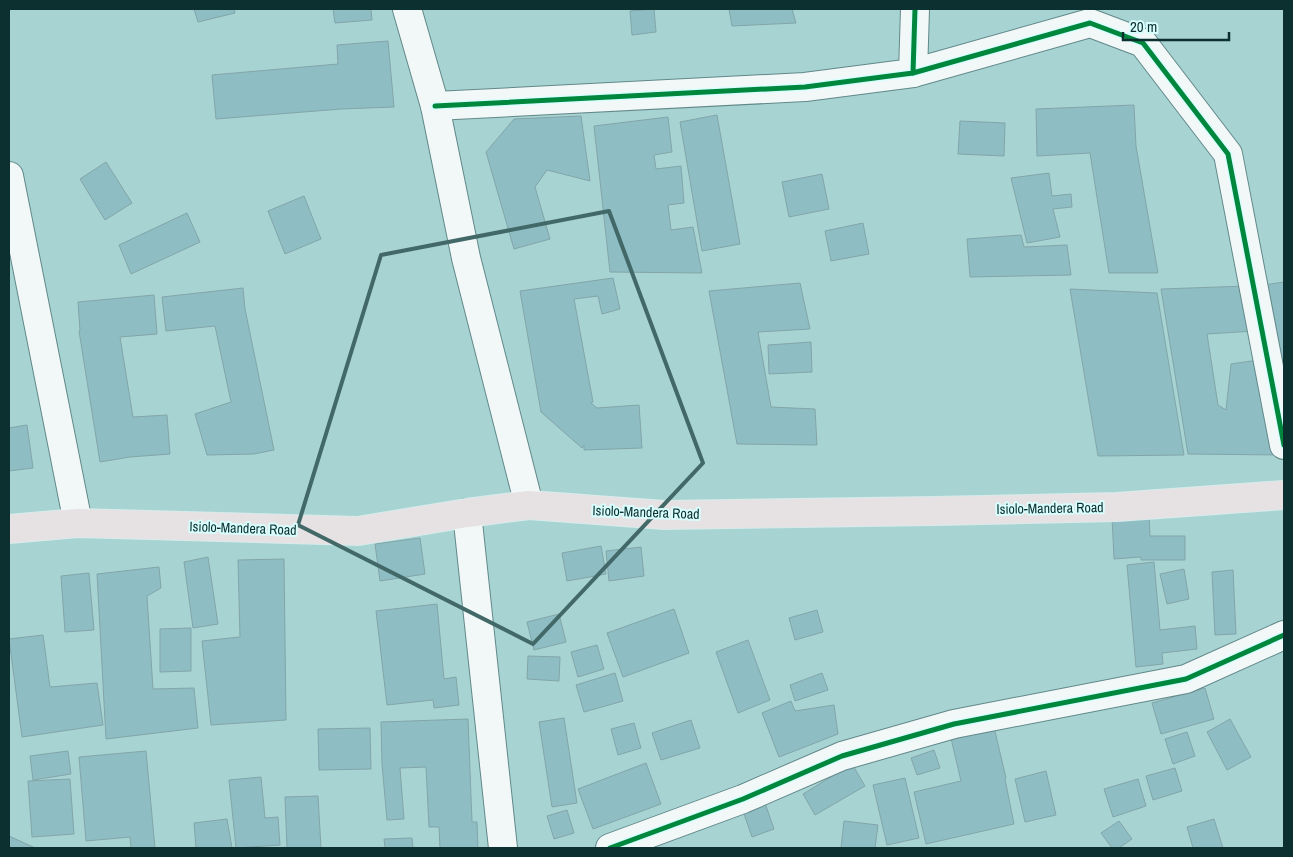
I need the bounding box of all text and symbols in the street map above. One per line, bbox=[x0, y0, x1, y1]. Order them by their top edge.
scale bar bbox=[1123, 10, 1229, 42]
text: 20 m bbox=[1130, 16, 1157, 37]
street label: Isiolo-Mandera Road bbox=[996, 498, 1104, 518]
street label: Isiolo-Mandera Road bbox=[592, 501, 700, 523]
street label: Isiolo-Mandera Road bbox=[189, 517, 297, 539]

